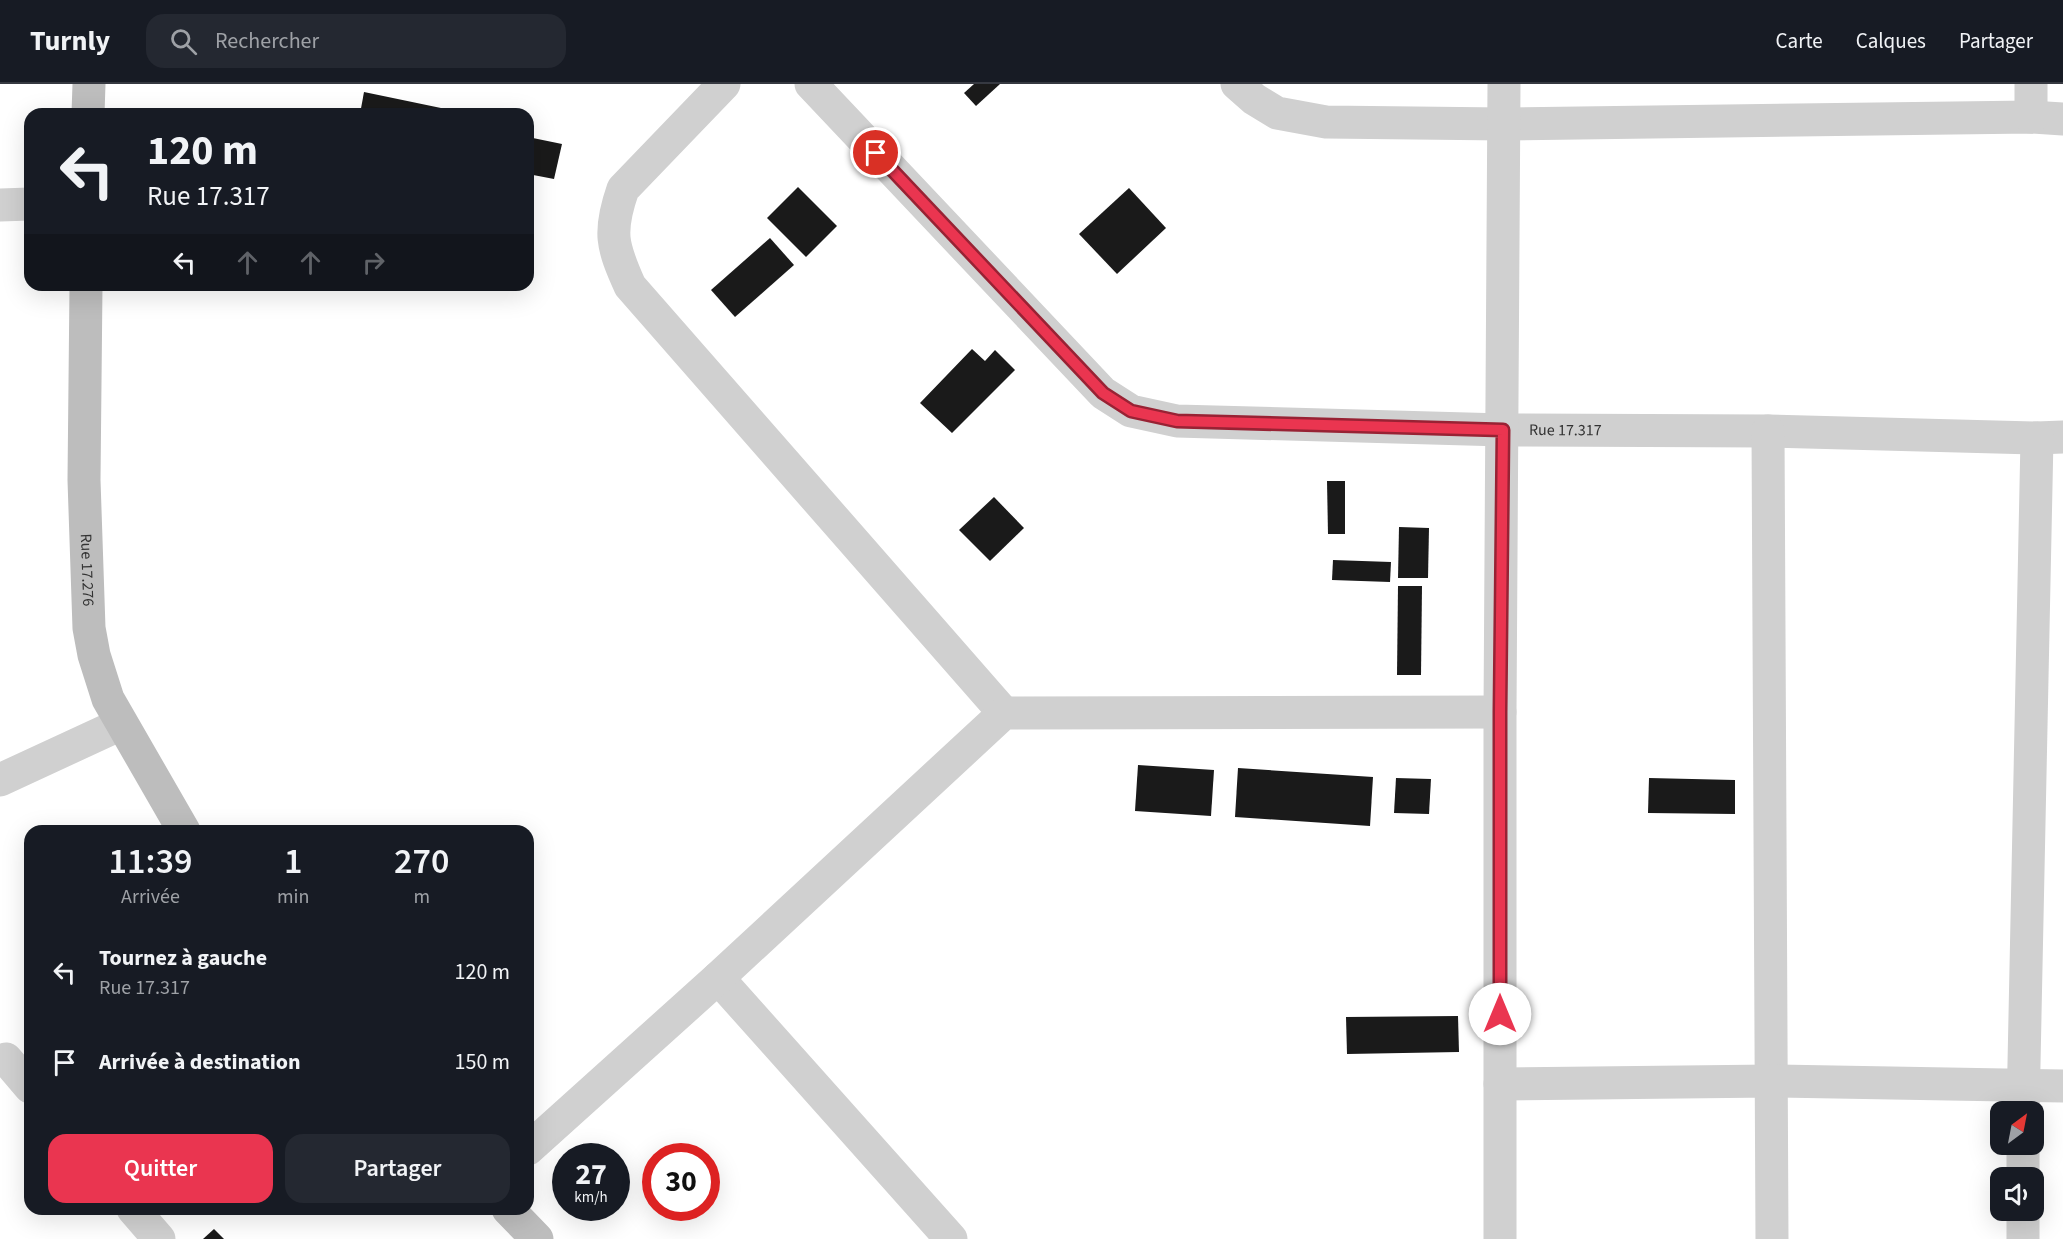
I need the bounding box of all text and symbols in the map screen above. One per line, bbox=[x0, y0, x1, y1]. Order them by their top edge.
search box bbox=[146, 14, 566, 68]
text: Turnly bbox=[30, 21, 110, 61]
icon: search bbox=[167, 25, 200, 58]
text: Rechercher bbox=[215, 25, 319, 57]
text: Carte bbox=[1776, 26, 1823, 56]
text: Calques bbox=[1856, 26, 1926, 56]
text: Partager bbox=[1959, 26, 2033, 56]
text: 120 m bbox=[147, 121, 258, 181]
pin bbox=[850, 127, 901, 178]
icon: left bbox=[48, 132, 126, 210]
icon: arrive bbox=[859, 136, 892, 169]
text: Rue 17.317 bbox=[147, 177, 270, 216]
icon: left bbox=[168, 246, 201, 279]
icon: ahead bbox=[231, 246, 264, 279]
icon: ahead bbox=[294, 246, 327, 279]
icon: right bbox=[357, 246, 390, 279]
street label: Rue 17.317 bbox=[1529, 419, 1602, 441]
street label: Rue 17.276 bbox=[75, 533, 99, 607]
text: 11:39 bbox=[109, 836, 192, 887]
text: 1 bbox=[284, 836, 302, 887]
text: 270 bbox=[394, 836, 449, 887]
text: Arrivée bbox=[121, 883, 180, 911]
text: min bbox=[277, 883, 309, 911]
text: m bbox=[413, 883, 430, 911]
text: Tournez à gauche bbox=[99, 942, 267, 974]
icon: left bbox=[48, 956, 81, 989]
text: 120 m bbox=[455, 956, 510, 988]
text: Rue 17.317 bbox=[99, 974, 190, 1002]
position arrow bbox=[1468, 982, 1532, 1046]
icon: arrive bbox=[48, 1046, 81, 1079]
text: Arrivée à destination bbox=[99, 1046, 301, 1078]
text: 150 m bbox=[455, 1046, 510, 1078]
north arrow bbox=[1990, 1101, 2044, 1155]
map controls bbox=[1990, 1101, 2044, 1221]
button: Quitter bbox=[48, 1134, 273, 1203]
button: Partager bbox=[285, 1134, 510, 1203]
speed limit sign: 30 bbox=[642, 1143, 720, 1221]
text: 27 bbox=[575, 1153, 607, 1196]
button: sound bbox=[1990, 1167, 2044, 1221]
text: km/h bbox=[574, 1187, 608, 1208]

